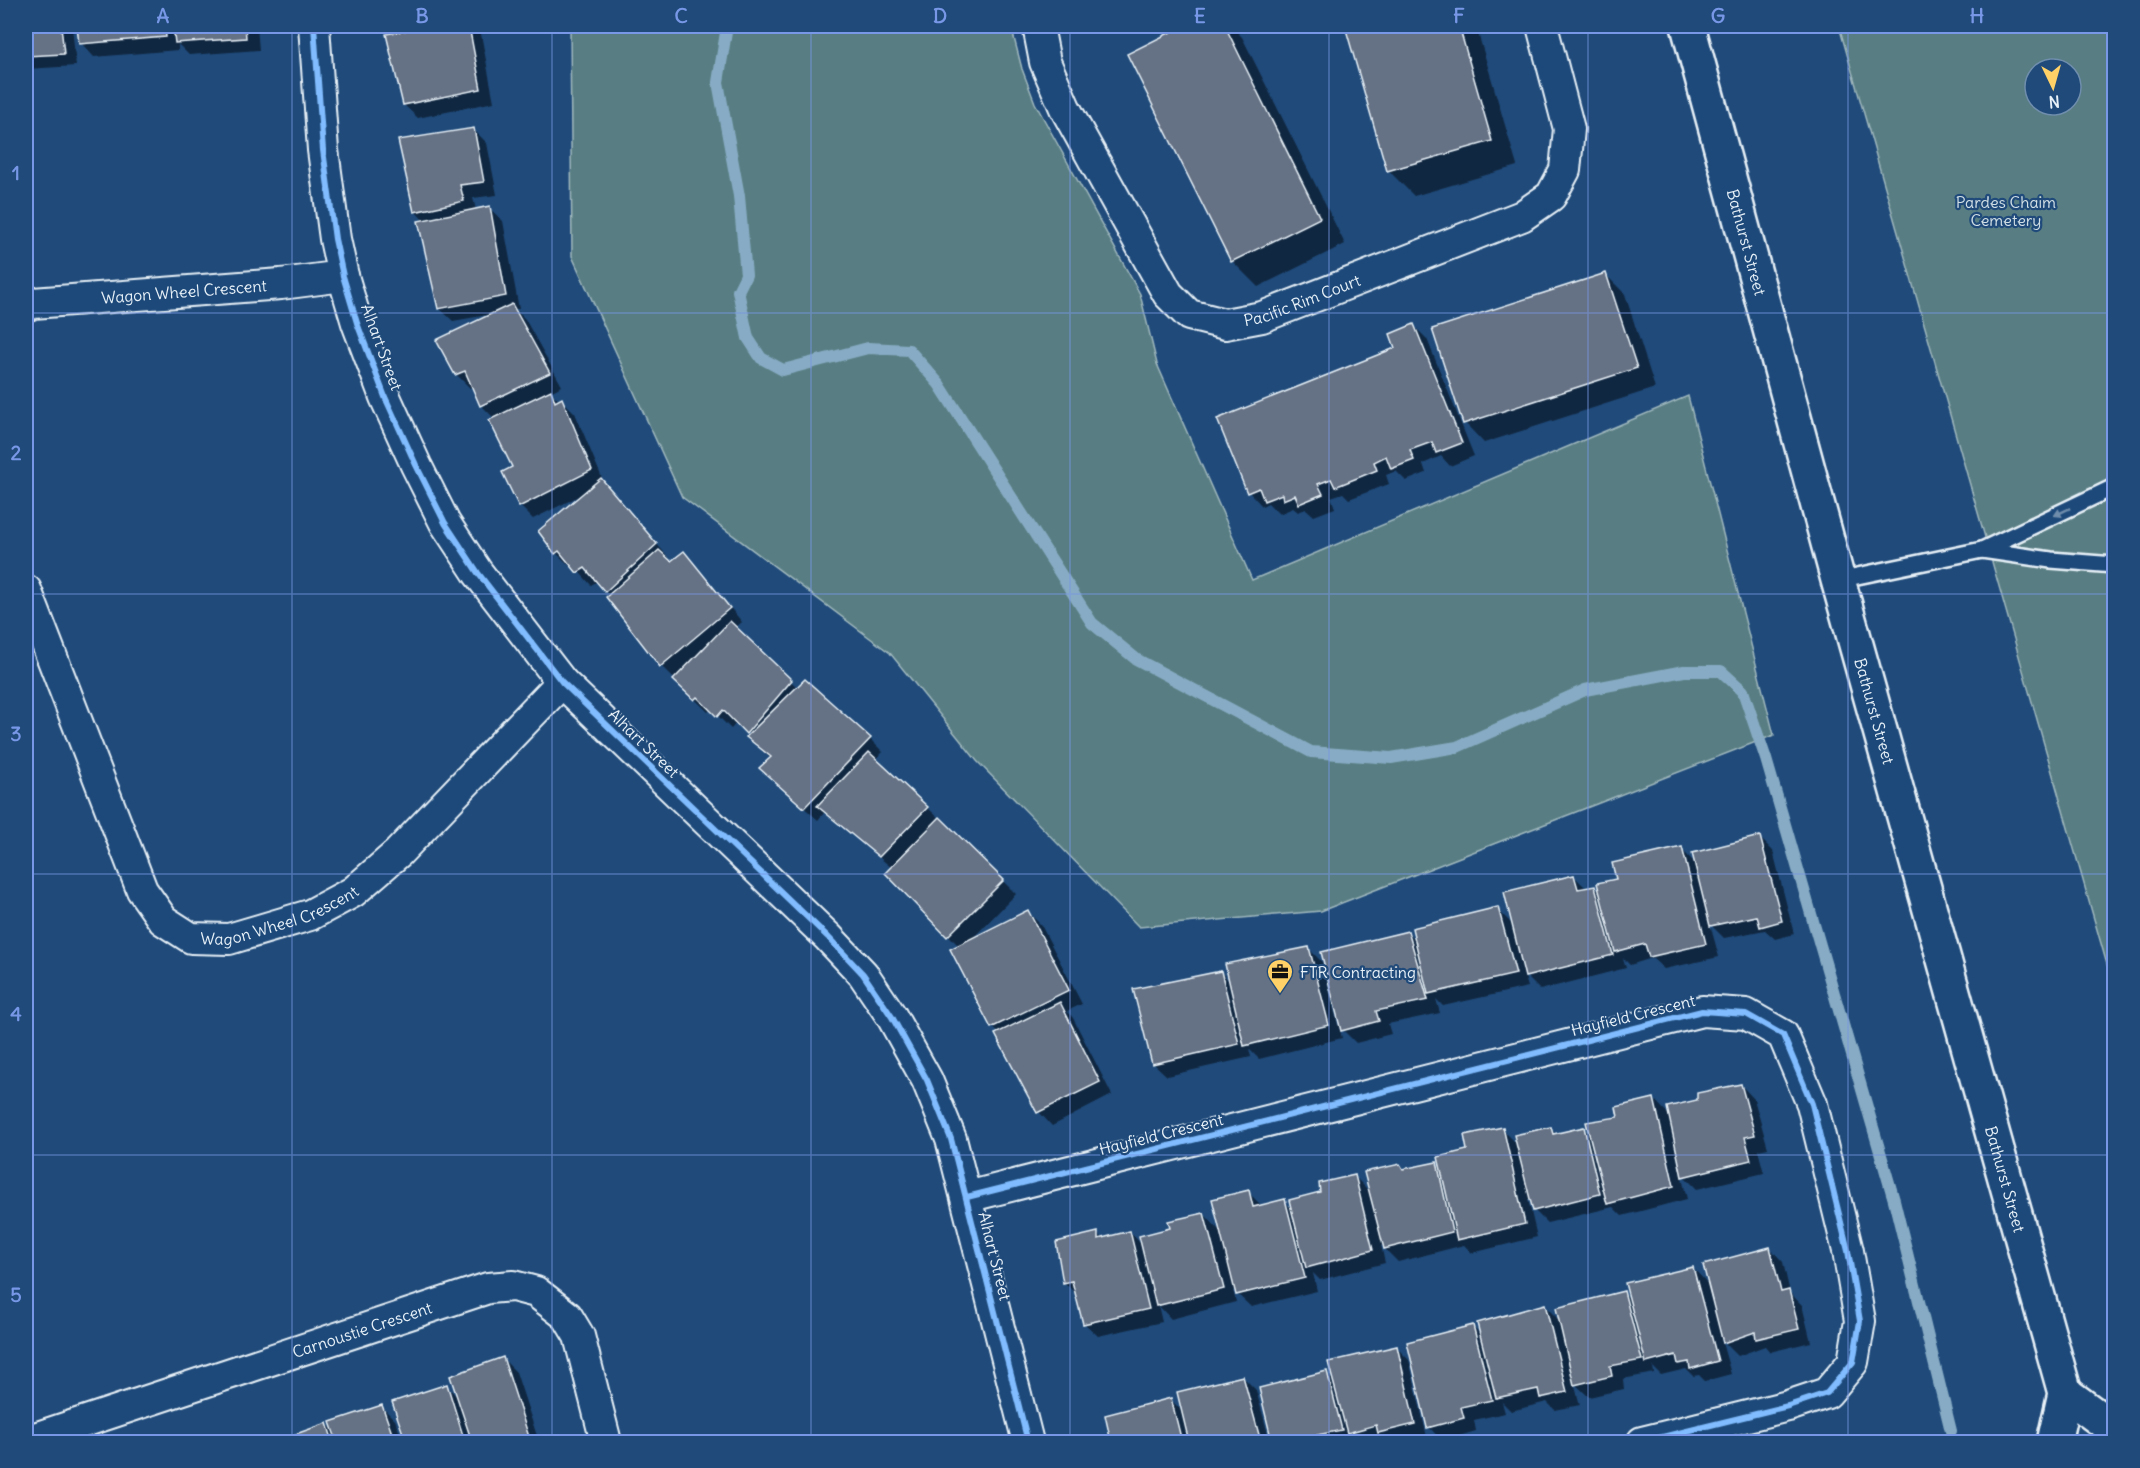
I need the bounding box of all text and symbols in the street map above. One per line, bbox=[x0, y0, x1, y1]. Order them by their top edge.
text: A bbox=[157, 3, 170, 28]
text: B bbox=[415, 3, 429, 28]
text: C bbox=[674, 3, 688, 28]
text: D bbox=[933, 3, 947, 28]
text: E bbox=[1194, 3, 1206, 28]
text: F bbox=[1453, 3, 1465, 28]
text: G bbox=[1711, 3, 1725, 28]
text: H bbox=[1970, 3, 1984, 28]
north arrow bbox=[2023, 57, 2083, 117]
text: N bbox=[2048, 91, 2061, 112]
text: 1 bbox=[12, 160, 20, 185]
street label: Bathurst Street bbox=[1723, 187, 1771, 298]
park label: Pardes Chaim Cemetery bbox=[1956, 192, 2056, 230]
street label: Pacific Rim Court bbox=[1242, 270, 1364, 330]
street label: Wagon Wheel Crescent bbox=[100, 275, 268, 308]
street label: Alhart Street bbox=[357, 301, 407, 394]
text: 2 bbox=[11, 440, 22, 465]
one-way arrow bbox=[2053, 508, 2070, 517]
street label: Bathurst Street bbox=[1850, 656, 1899, 767]
street label: Alhart Street bbox=[604, 704, 684, 782]
text: 3 bbox=[10, 721, 22, 746]
street label: Wagon Wheel Crescent bbox=[200, 881, 363, 949]
office icon: FTR Contracting bbox=[1265, 957, 1295, 995]
place label: FTR Contracting bbox=[1300, 962, 1416, 982]
street label: Hayfield Crescent bbox=[1569, 990, 1698, 1040]
text: 4 bbox=[10, 1001, 22, 1026]
street label: Hayfield Crescent bbox=[1097, 1109, 1226, 1159]
street label: Bathurst Street bbox=[1981, 1124, 2030, 1235]
street label: Alhart Street bbox=[974, 1210, 1016, 1303]
text: 5 bbox=[10, 1282, 22, 1307]
street label: Carnoustie Crescent bbox=[290, 1297, 435, 1362]

